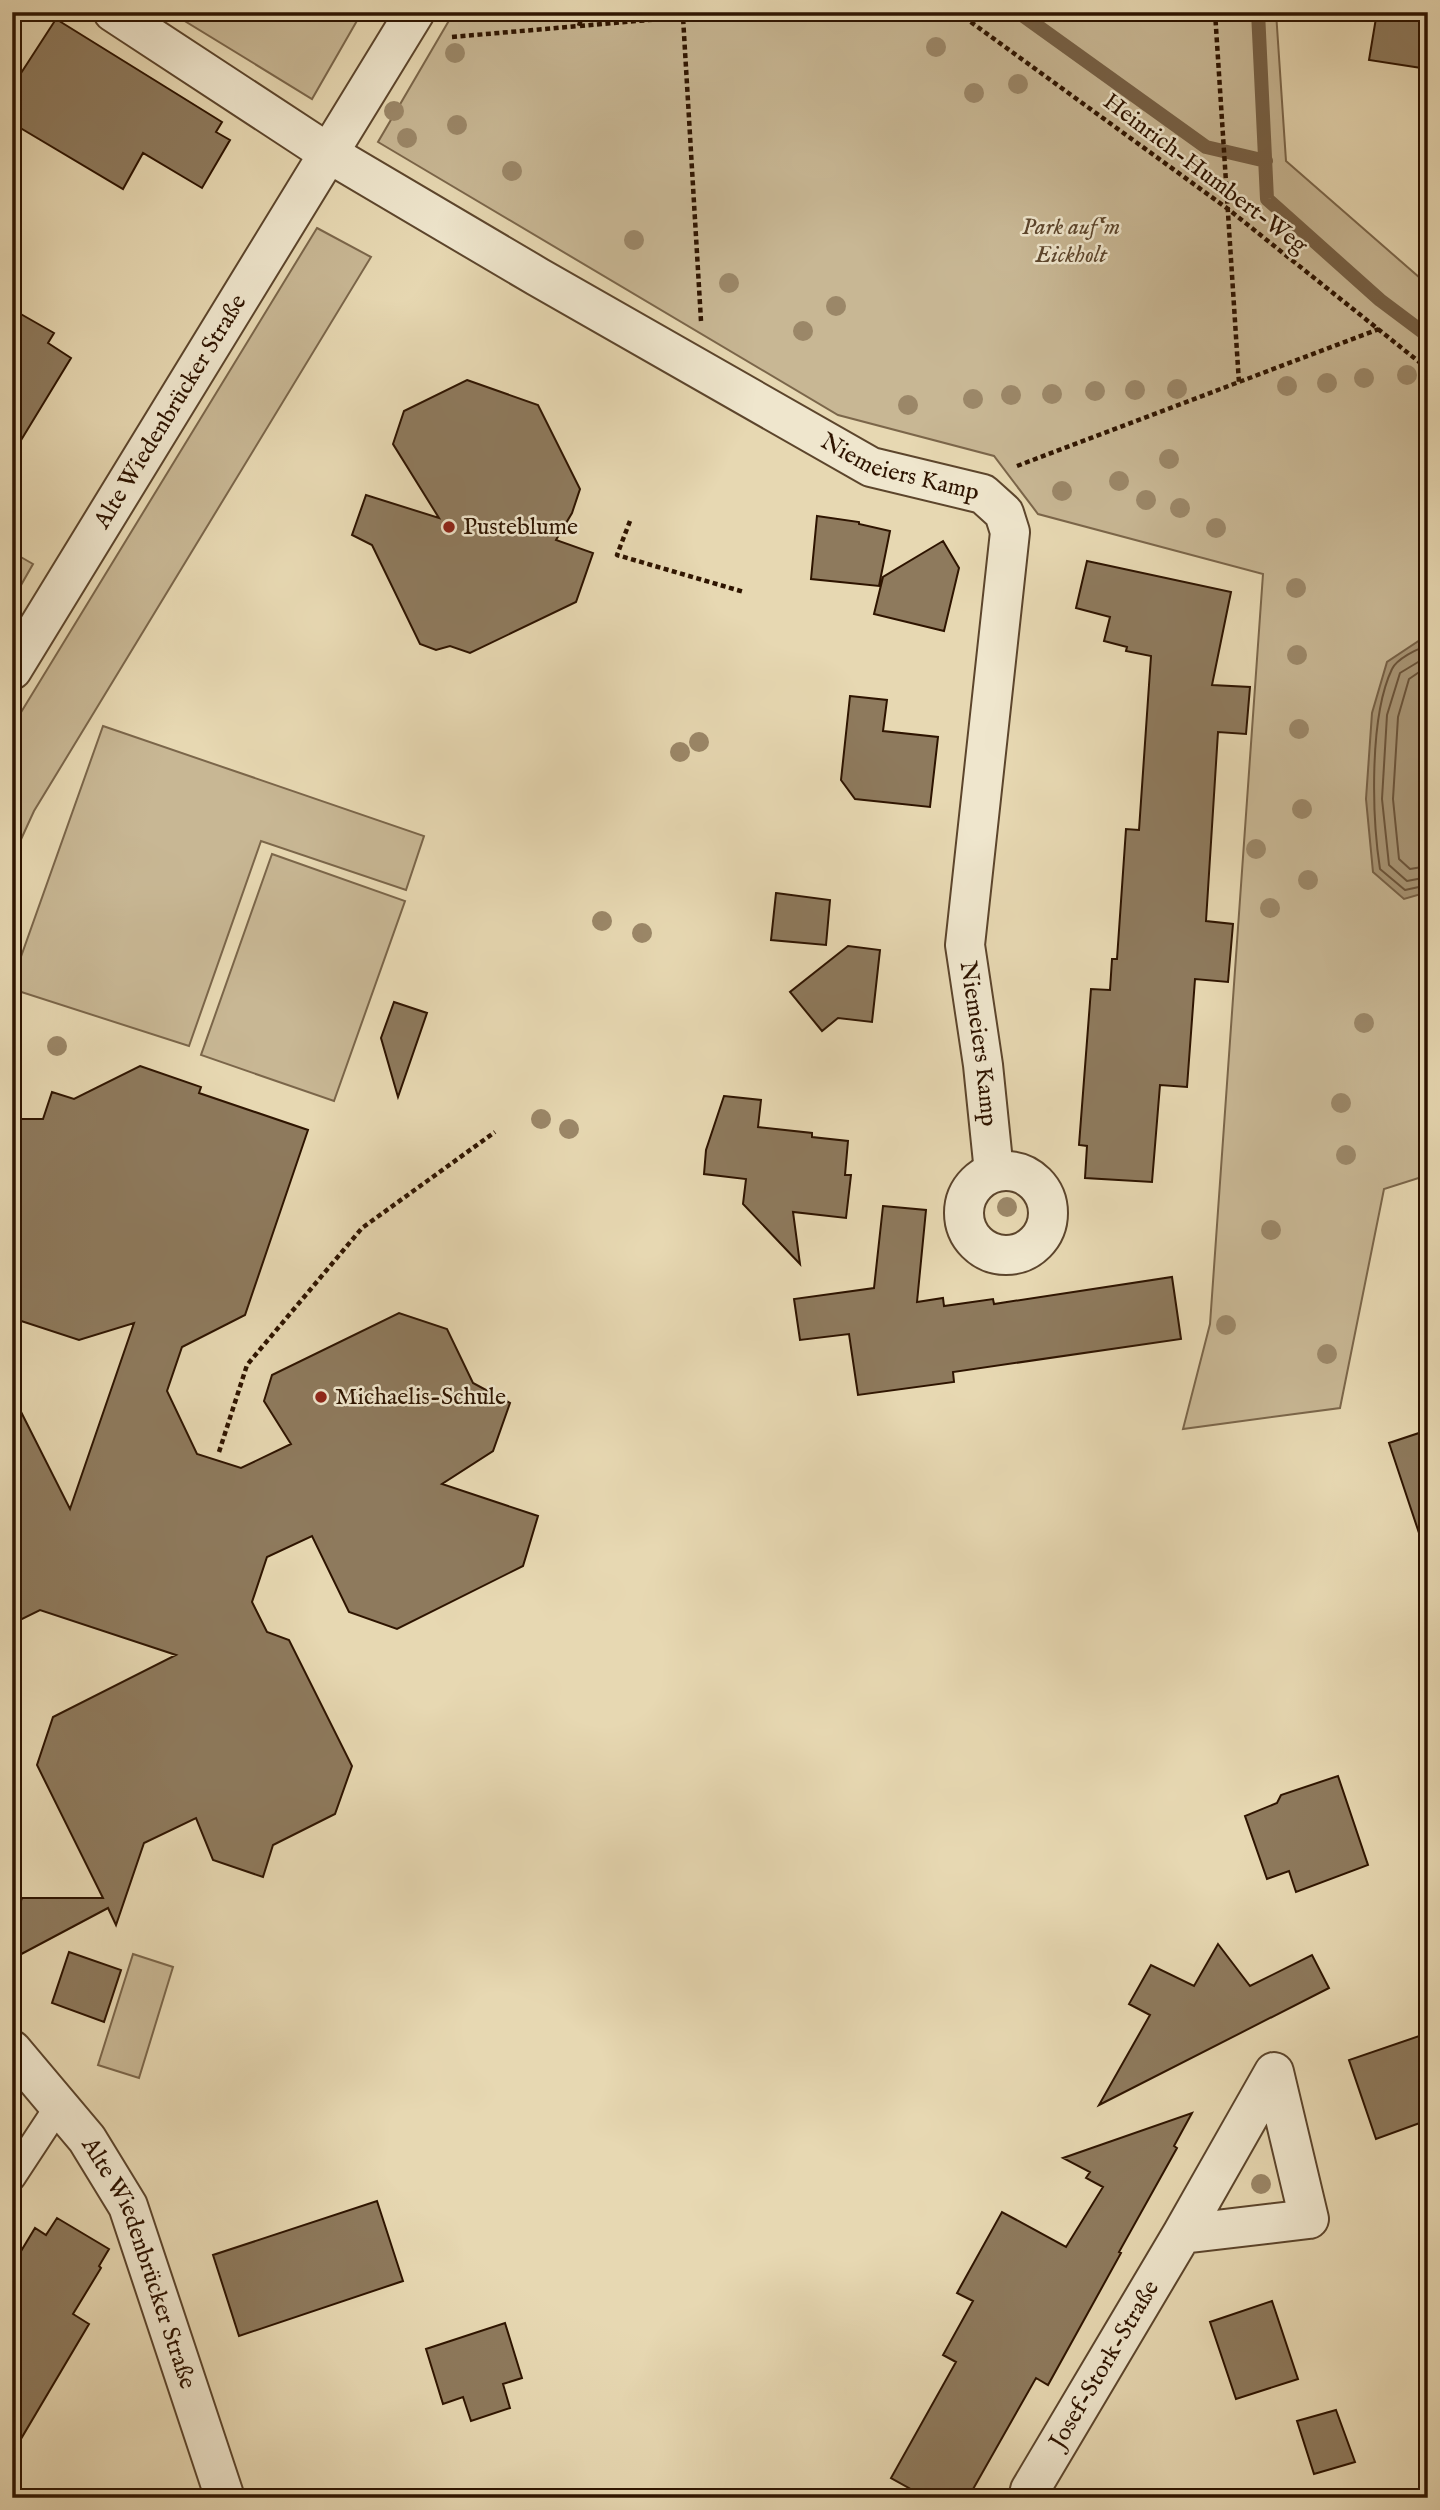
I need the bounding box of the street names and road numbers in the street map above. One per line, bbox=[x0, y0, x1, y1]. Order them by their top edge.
street label: Heinrich-Humbert-Weg bbox=[1096, 87, 1314, 262]
street label: Alte Wiedenbrücker Straße bbox=[86, 289, 254, 535]
street label: Niemeiers Kamp bbox=[815, 426, 982, 508]
street label: Niemeiers Kamp bbox=[952, 959, 1005, 1128]
street label: Alte Wiedenbrücker Straße bbox=[74, 2131, 203, 2393]
street label: Josef-Stork-Straße bbox=[1041, 2275, 1166, 2457]

